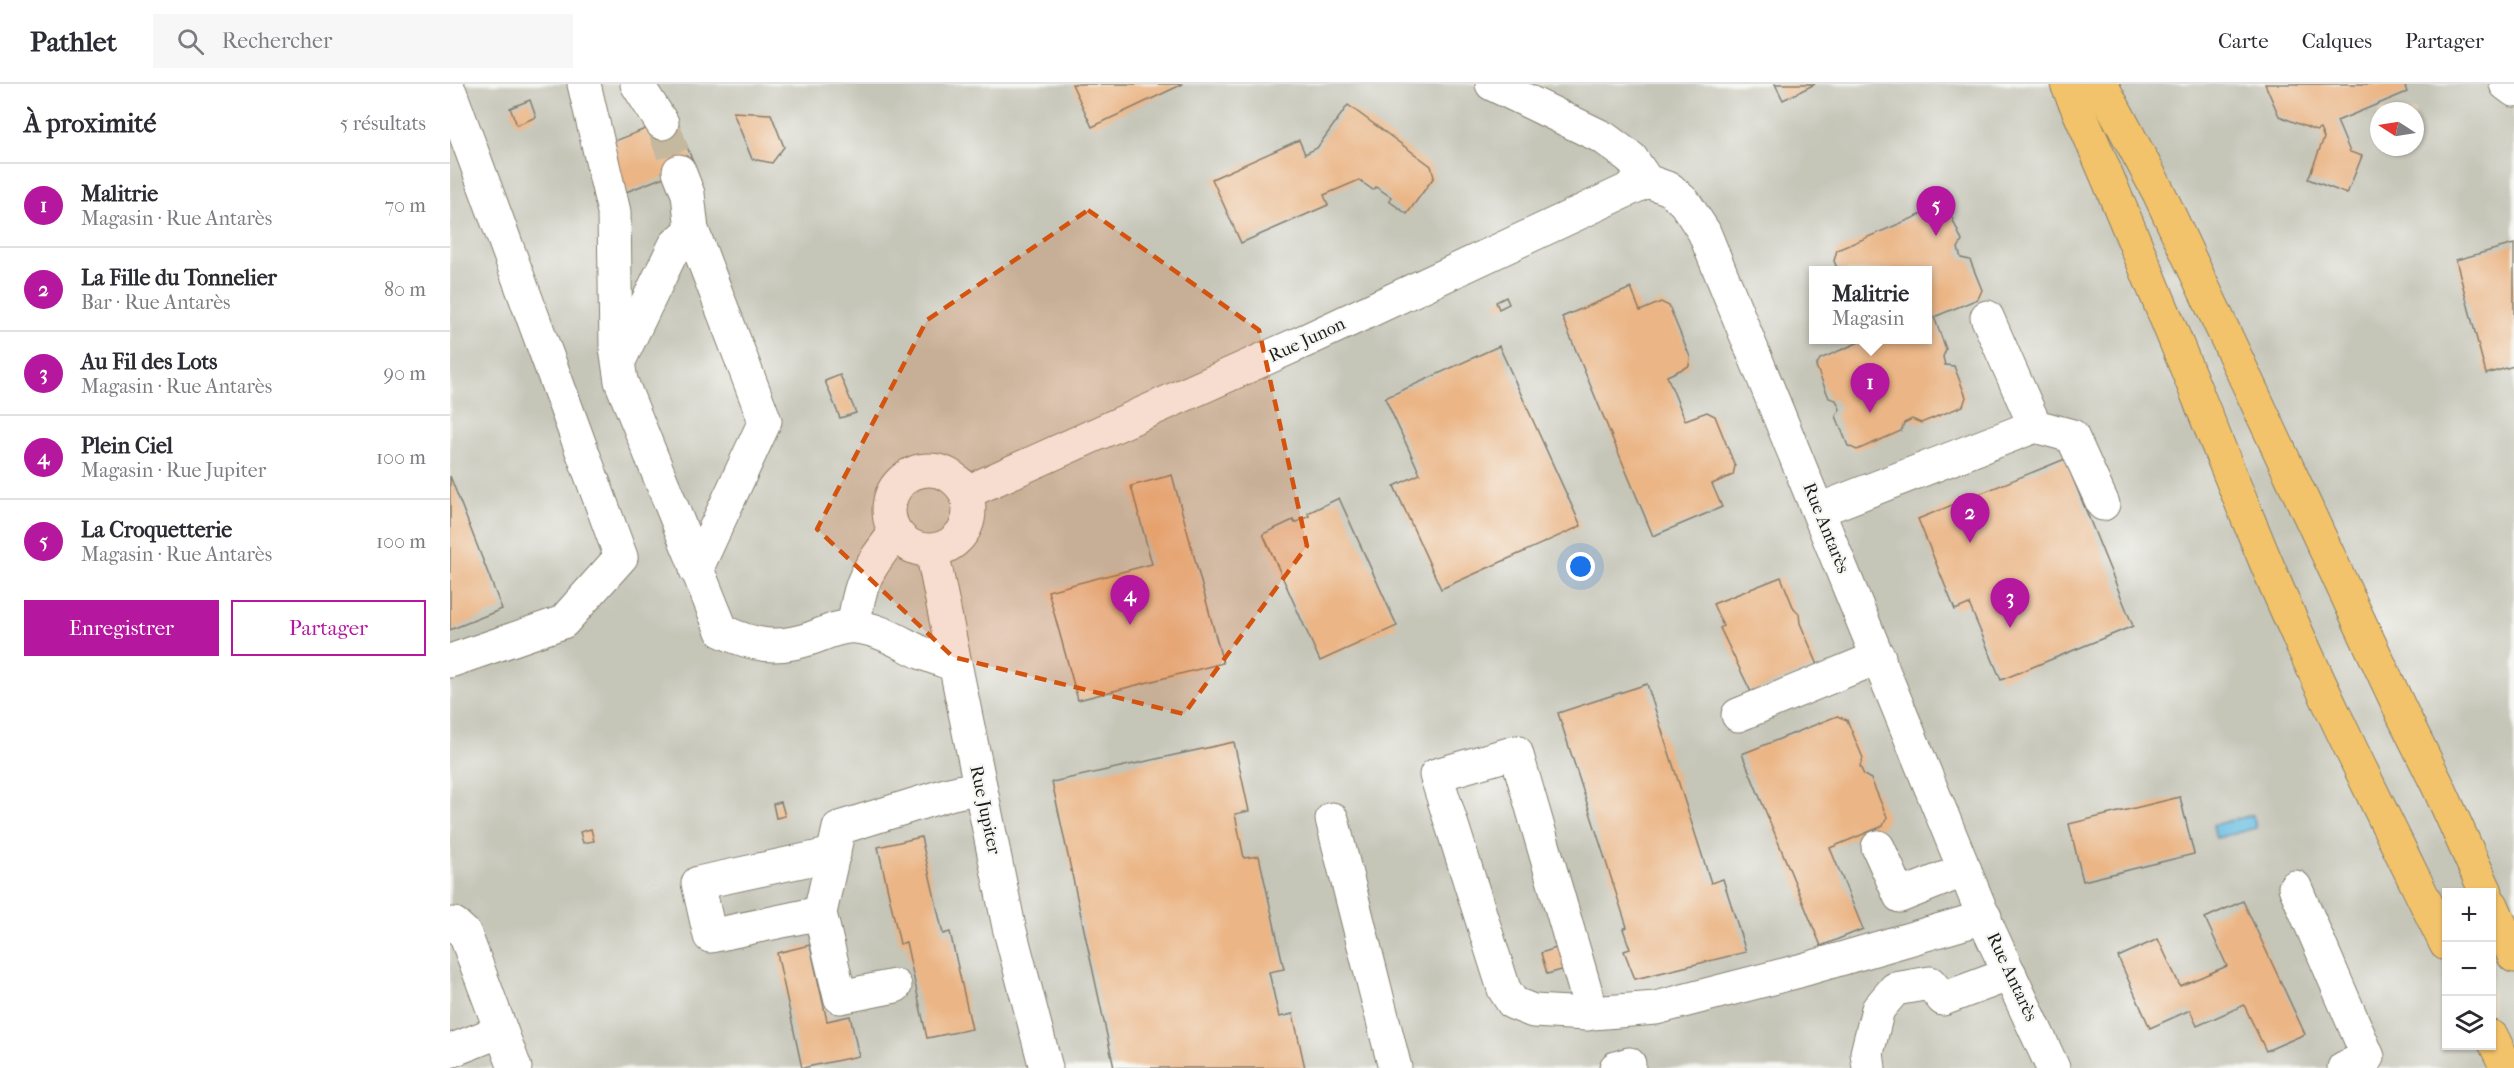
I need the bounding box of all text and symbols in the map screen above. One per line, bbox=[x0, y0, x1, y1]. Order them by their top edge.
search box bbox=[153, 14, 573, 68]
text: Pathlet bbox=[30, 25, 117, 58]
icon: search bbox=[174, 25, 207, 58]
text: Rechercher bbox=[222, 28, 332, 54]
text: Carte bbox=[2218, 29, 2269, 53]
text: Calques bbox=[2302, 29, 2372, 53]
text: Partager bbox=[2405, 29, 2484, 53]
north arrow bbox=[2370, 102, 2424, 156]
text: À proximité bbox=[24, 108, 156, 139]
text: 5 résultats bbox=[340, 112, 426, 135]
text: Malitrie bbox=[81, 181, 158, 207]
pin: 5 bbox=[1916, 186, 1956, 236]
text: 1 bbox=[40, 194, 47, 217]
text: 70 m bbox=[384, 194, 426, 217]
text: Magasin · Rue Antarès bbox=[81, 207, 272, 230]
text: La Fille du Tonnelier bbox=[81, 265, 277, 291]
popup bbox=[1809, 266, 1932, 344]
text: 2 bbox=[38, 278, 49, 301]
text: 80 m bbox=[384, 278, 426, 301]
text: Malitrie bbox=[1832, 281, 1909, 307]
text: Bar · Rue Antarès bbox=[81, 291, 230, 314]
text: Magasin bbox=[1832, 307, 1904, 330]
street label: Rue Junon bbox=[1265, 313, 1349, 367]
text: Au Fil des Lots bbox=[81, 349, 217, 375]
text: 3 bbox=[39, 362, 48, 385]
text: 90 m bbox=[384, 362, 426, 385]
pin: 1 bbox=[1850, 364, 1890, 413]
text: Magasin · Rue Antarès bbox=[81, 375, 272, 398]
text: Plein Ciel bbox=[81, 433, 173, 459]
text: 4 bbox=[38, 446, 49, 469]
text: 100 m bbox=[376, 446, 426, 469]
text: Magasin · Rue Jupiter bbox=[81, 459, 266, 482]
street label: Rue Antarès bbox=[1798, 480, 1854, 577]
pin: 2 bbox=[1950, 494, 1990, 543]
text: La Croquetterie bbox=[81, 517, 232, 543]
text: 5 bbox=[39, 530, 48, 553]
text: 100 m bbox=[376, 530, 426, 553]
text: Magasin · Rue Antarès bbox=[81, 543, 272, 566]
your location bbox=[1566, 552, 1595, 581]
pin: 4 bbox=[1110, 576, 1150, 625]
pin: 3 bbox=[1990, 578, 2030, 628]
button: Enregistrer bbox=[24, 600, 219, 656]
button: Partager bbox=[231, 600, 426, 656]
street label: Rue Jupiter bbox=[965, 764, 1005, 857]
map controls bbox=[2442, 888, 2496, 1050]
button: + bbox=[2442, 888, 2496, 942]
street label: Rue Antarès bbox=[1982, 929, 2042, 1025]
button: − bbox=[2442, 942, 2496, 996]
button: layers bbox=[2442, 996, 2496, 1050]

